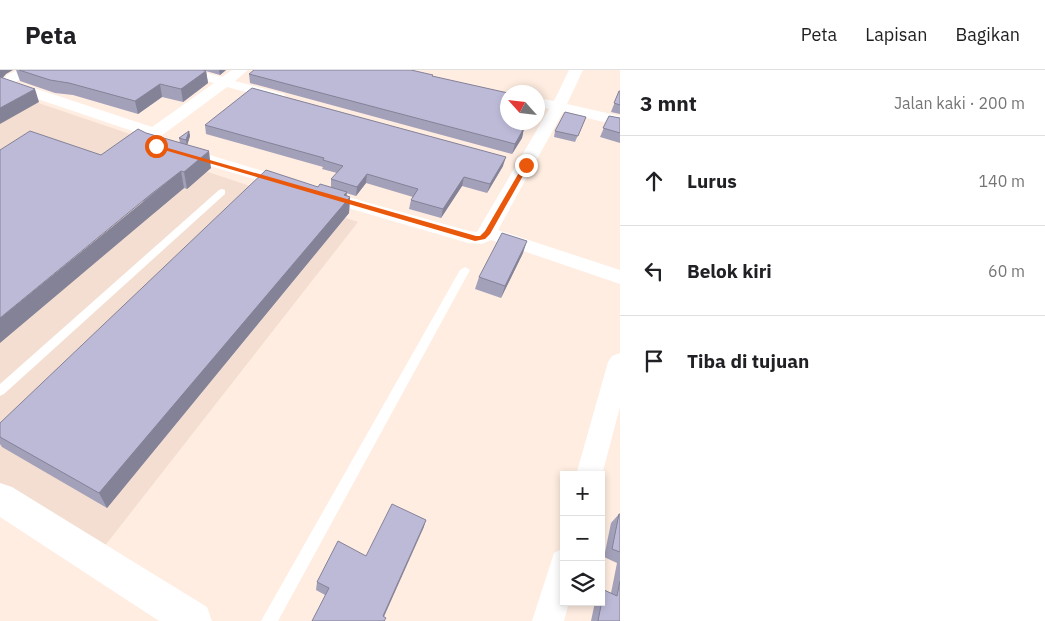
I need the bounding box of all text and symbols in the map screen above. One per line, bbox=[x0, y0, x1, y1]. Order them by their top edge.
text: Peta bbox=[25, 19, 77, 51]
text: Peta bbox=[801, 23, 837, 46]
text: Lapisan bbox=[865, 23, 927, 46]
text: Bagikan bbox=[955, 23, 1020, 46]
north arrow bbox=[500, 85, 545, 130]
text: 3 mnt bbox=[640, 89, 697, 117]
text: Jalan kaki · 200 m bbox=[894, 93, 1025, 113]
route start bbox=[145, 135, 168, 158]
route end bbox=[515, 154, 538, 177]
icon: ahead bbox=[640, 167, 668, 195]
text: Lurus bbox=[687, 169, 737, 193]
text: 140 m bbox=[978, 171, 1025, 191]
icon: left bbox=[640, 257, 668, 285]
text: Belok kiri bbox=[687, 259, 772, 283]
text: 60 m bbox=[988, 261, 1025, 281]
icon: arrive bbox=[640, 347, 668, 375]
text: Tiba di tujuan bbox=[687, 349, 809, 373]
map controls bbox=[560, 471, 605, 606]
button: + bbox=[560, 471, 605, 516]
button: − bbox=[560, 516, 605, 561]
button: layers bbox=[560, 561, 605, 606]

